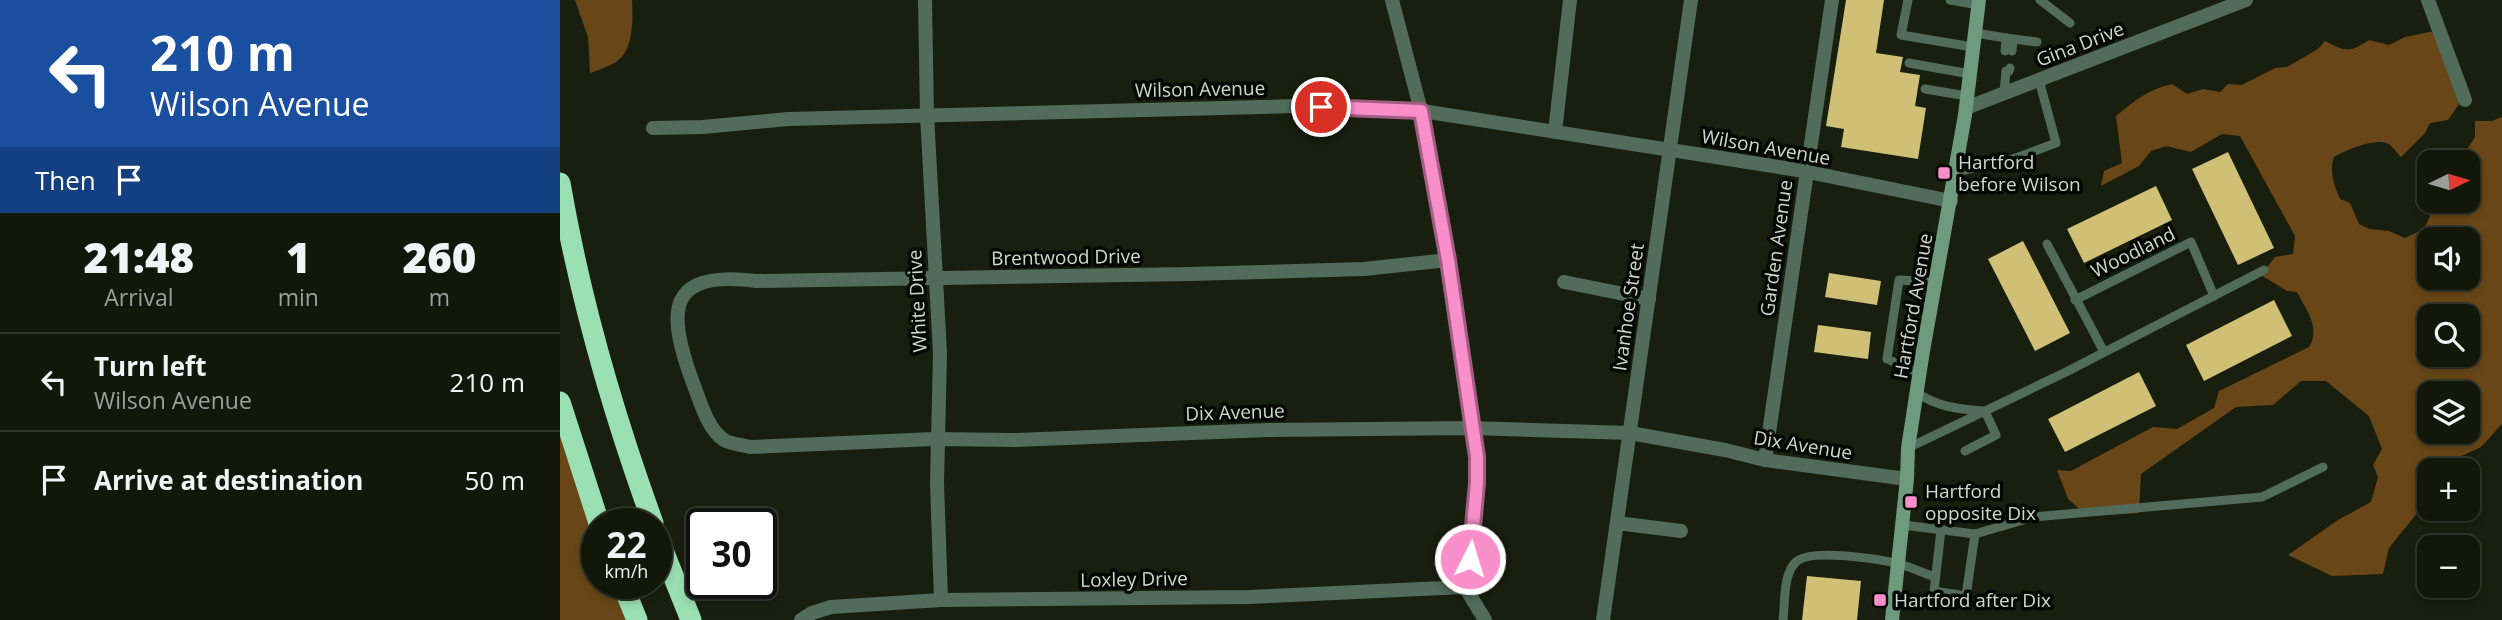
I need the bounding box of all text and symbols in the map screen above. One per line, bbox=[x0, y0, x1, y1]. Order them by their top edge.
street label: Gina Drive bbox=[2032, 15, 2128, 73]
text: 210 m bbox=[150, 19, 295, 85]
icon: left bbox=[35, 28, 126, 119]
street label: Wilson Avenue bbox=[1135, 75, 1265, 103]
pin bbox=[1291, 77, 1351, 137]
text: Wilson Avenue bbox=[150, 82, 370, 125]
icon: arrive bbox=[1302, 88, 1340, 126]
street label: Wilson Avenue bbox=[1700, 123, 1832, 171]
place label: Hartford before Wilson bbox=[1958, 149, 2081, 197]
north arrow bbox=[2417, 150, 2480, 214]
map controls bbox=[2417, 150, 2480, 598]
icon: arrive bbox=[110, 161, 148, 199]
text: Then bbox=[35, 162, 96, 198]
marker: Hartford before Wilson bbox=[1936, 165, 1952, 181]
street label: Garden Avenue bbox=[1754, 178, 1798, 318]
street label: Woodland bbox=[2087, 220, 2179, 284]
button: sound bbox=[2417, 227, 2480, 290]
text: 21:48 bbox=[84, 228, 194, 285]
text: 1 bbox=[286, 228, 311, 285]
text: 260 bbox=[403, 228, 476, 285]
street label: Hartford Avenue bbox=[1887, 231, 1939, 381]
street label: Ivanhoe Street bbox=[1606, 241, 1650, 373]
street label: Brentwood Drive bbox=[991, 243, 1141, 271]
street label: White Drive bbox=[901, 249, 933, 353]
text: Arrival bbox=[104, 281, 174, 313]
text: min bbox=[278, 281, 319, 313]
text: m bbox=[429, 281, 450, 313]
button: search bbox=[2417, 304, 2480, 367]
text: Turn left bbox=[94, 348, 206, 384]
icon: left bbox=[35, 363, 73, 401]
text: 210 m bbox=[450, 364, 525, 400]
button: layers bbox=[2417, 381, 2480, 444]
text: Wilson Avenue bbox=[94, 384, 252, 416]
street label: Dix Avenue bbox=[1185, 397, 1285, 427]
street label: Dix Avenue bbox=[1752, 424, 1854, 466]
button: + bbox=[2417, 458, 2480, 521]
icon: arrive bbox=[35, 461, 73, 499]
text: Arrive at destination bbox=[94, 462, 363, 498]
text: 50 m bbox=[464, 462, 525, 498]
place label: Hartford opposite Dix bbox=[1925, 478, 2036, 526]
marker: Hartford opposite Dix bbox=[1903, 494, 1919, 510]
speed limit sign: 30 bbox=[686, 508, 777, 599]
text: 22 bbox=[606, 521, 647, 568]
position arrow bbox=[1433, 522, 1507, 596]
button: − bbox=[2417, 535, 2480, 598]
text: km/h bbox=[605, 559, 648, 583]
street label: Loxley Drive bbox=[1080, 565, 1188, 593]
place label: Hartford after Dix bbox=[1894, 587, 2051, 613]
marker: Hartford after Dix bbox=[1872, 592, 1888, 608]

